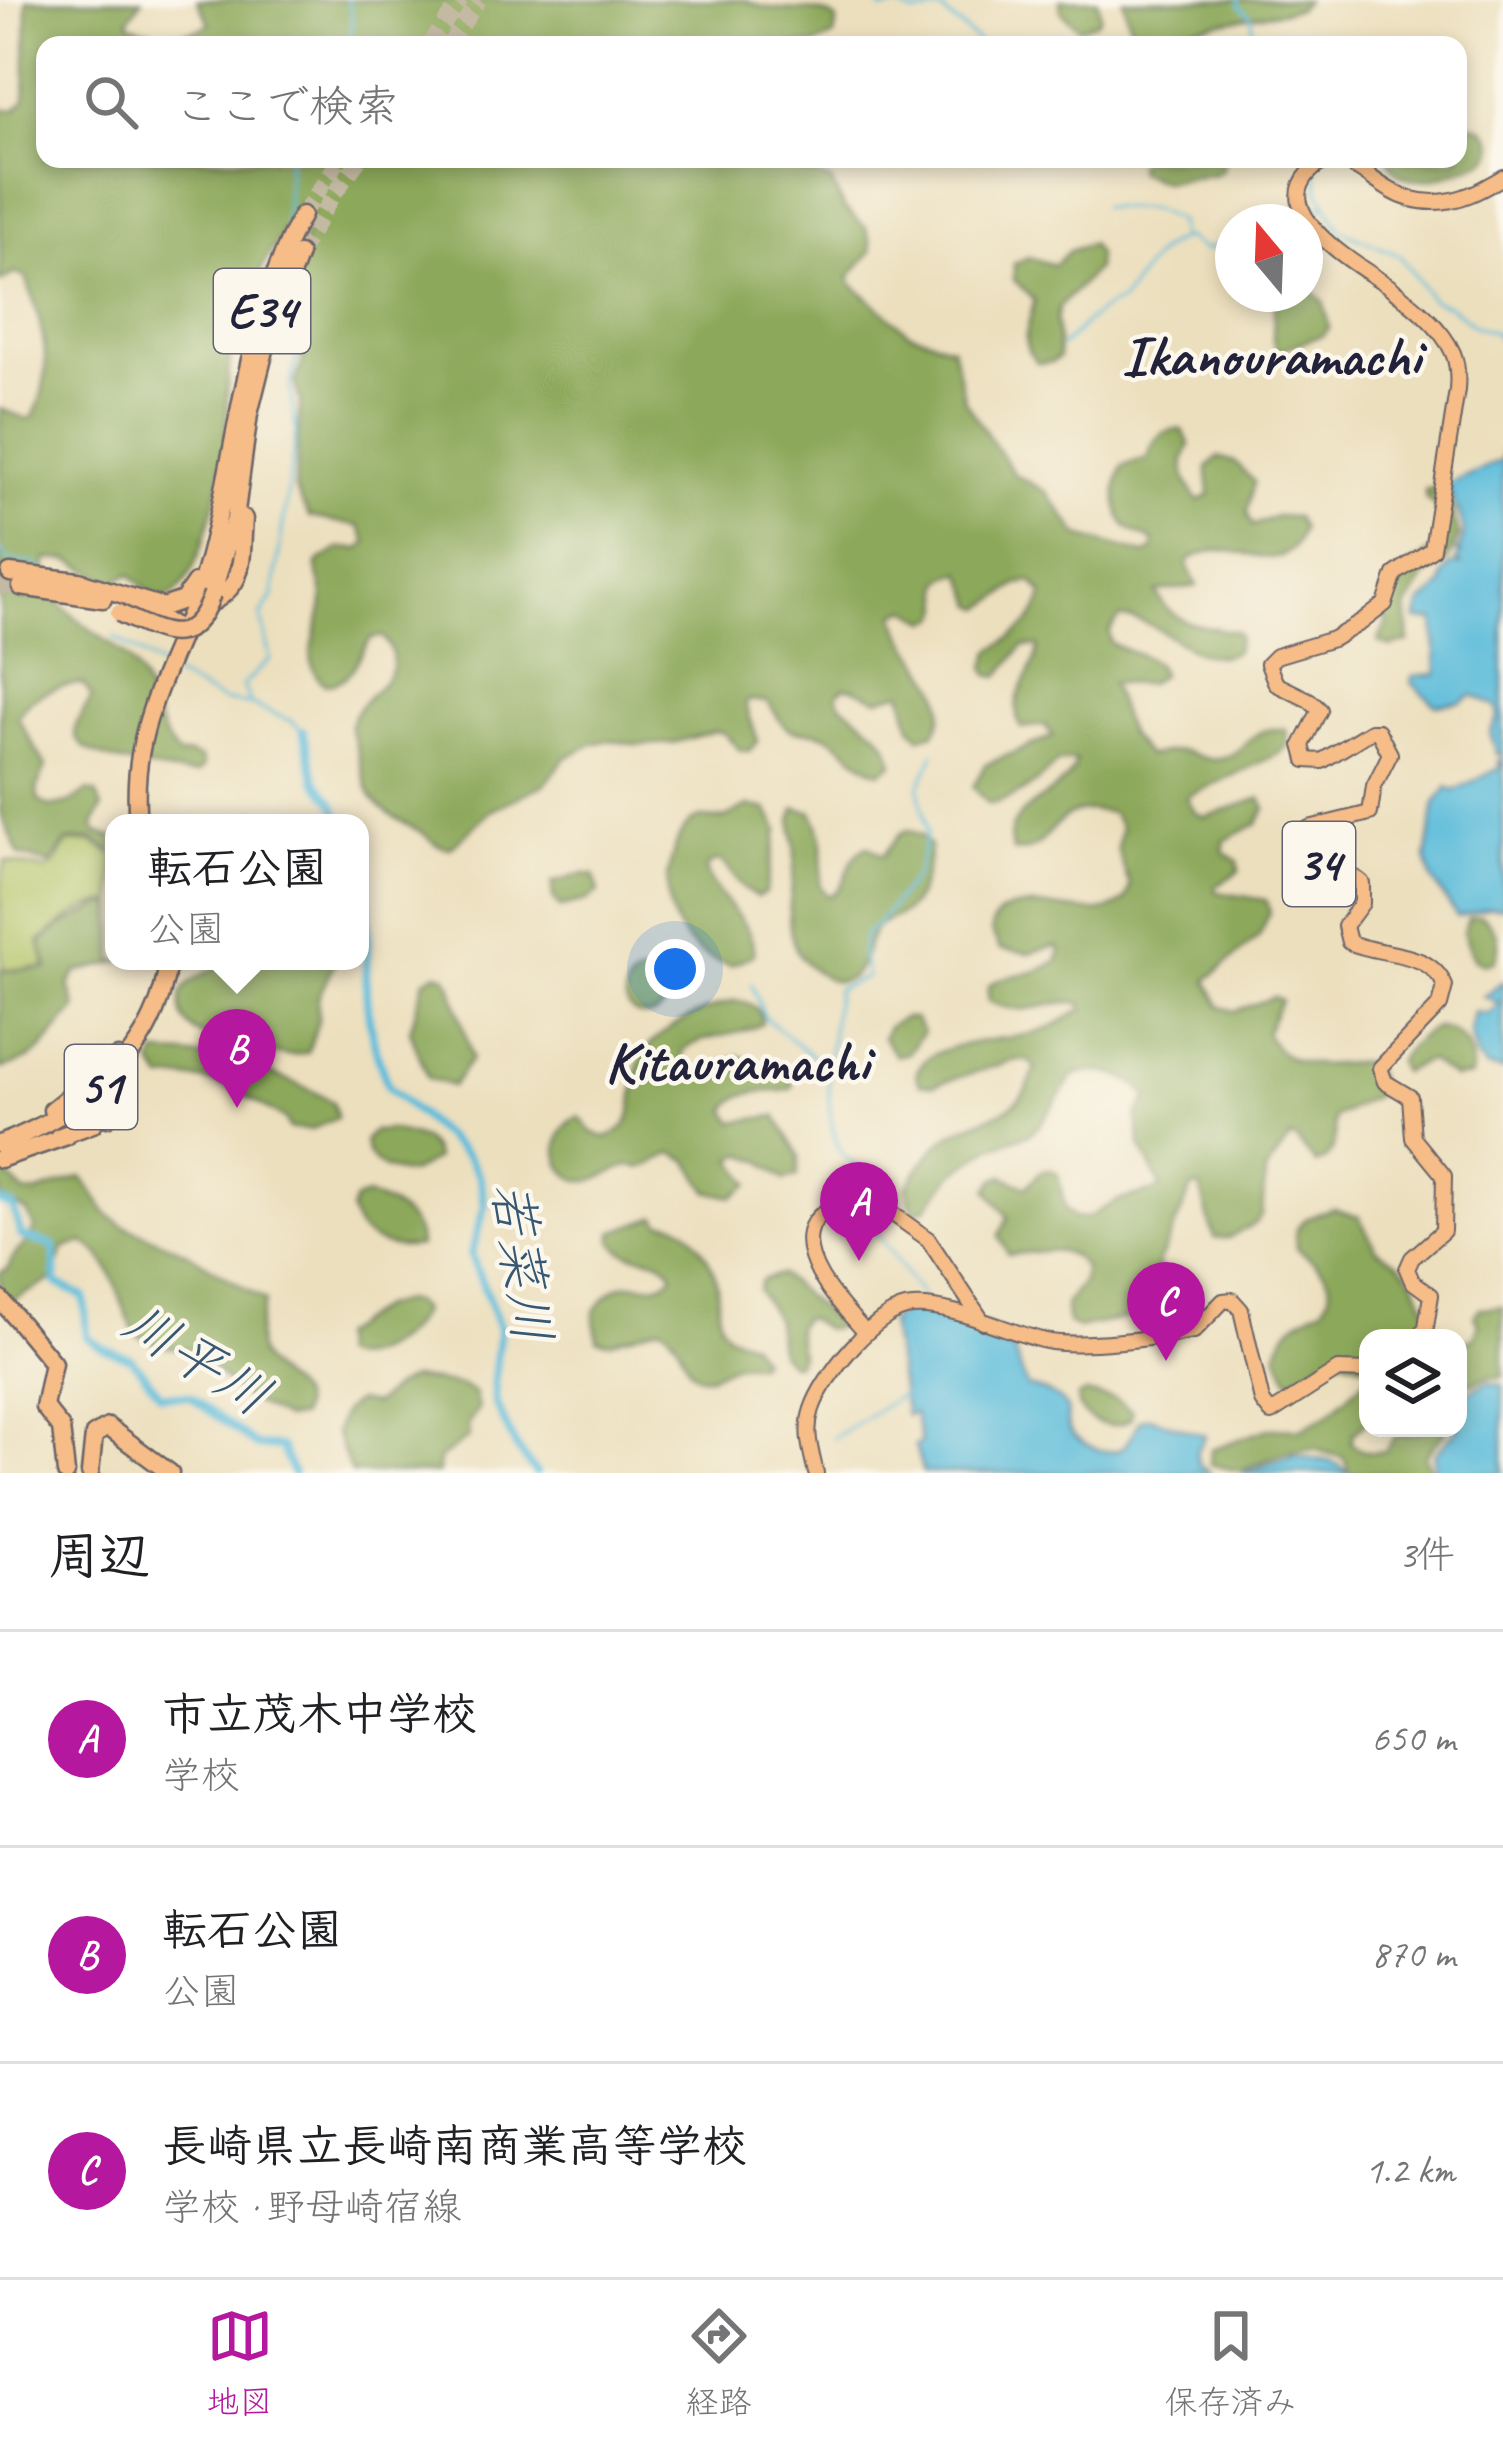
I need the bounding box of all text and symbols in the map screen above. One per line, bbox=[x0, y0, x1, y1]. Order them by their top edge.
search box bbox=[36, 36, 1467, 168]
icon: search bbox=[78, 69, 144, 135]
text: ここで検索 bbox=[174, 78, 399, 135]
north arrow bbox=[1215, 204, 1323, 312]
road number: E34 bbox=[214, 269, 310, 353]
district label: Ikanouramachi bbox=[1122, 320, 1427, 392]
popup bbox=[105, 814, 369, 970]
road number: 34 bbox=[1283, 822, 1355, 906]
text: 転石公園 bbox=[147, 840, 327, 897]
text: 公園 bbox=[147, 905, 225, 954]
your location bbox=[645, 939, 705, 999]
pin: B bbox=[198, 1009, 276, 1108]
district label: Kitauramachi bbox=[605, 1026, 876, 1098]
road number: 51 bbox=[65, 1045, 137, 1129]
pin: A bbox=[820, 1162, 898, 1261]
water label: 若菜川 bbox=[477, 1177, 567, 1347]
pin: C bbox=[1127, 1262, 1205, 1361]
water label: 川平川 bbox=[110, 1287, 284, 1431]
map controls bbox=[1359, 1329, 1467, 1437]
button: layers bbox=[1359, 1329, 1467, 1437]
text: 周辺 bbox=[48, 1524, 150, 1588]
text: 3件 bbox=[1398, 1531, 1455, 1580]
text: 市立茂木中学校 bbox=[162, 1686, 477, 1743]
text: A bbox=[77, 1714, 97, 1763]
text: 650 m bbox=[1371, 1714, 1455, 1763]
text: 学校 bbox=[162, 1751, 240, 1800]
text: 転石公園 bbox=[162, 1902, 342, 1959]
text: B bbox=[77, 1930, 97, 1979]
text: 870 m bbox=[1371, 1930, 1455, 1979]
text: 公園 bbox=[162, 1967, 240, 2016]
text: 長崎県立長崎南商業高等学校 bbox=[162, 2118, 747, 2175]
text: C bbox=[78, 2146, 96, 2195]
text: 1.2 km bbox=[1365, 2146, 1455, 2195]
text: 学校 · 野母崎宿線 bbox=[162, 2183, 461, 2232]
tab: 地図 bbox=[207, 2303, 273, 2423]
tab: 経路 bbox=[686, 2303, 752, 2423]
tab: 保存済み bbox=[1165, 2303, 1297, 2423]

